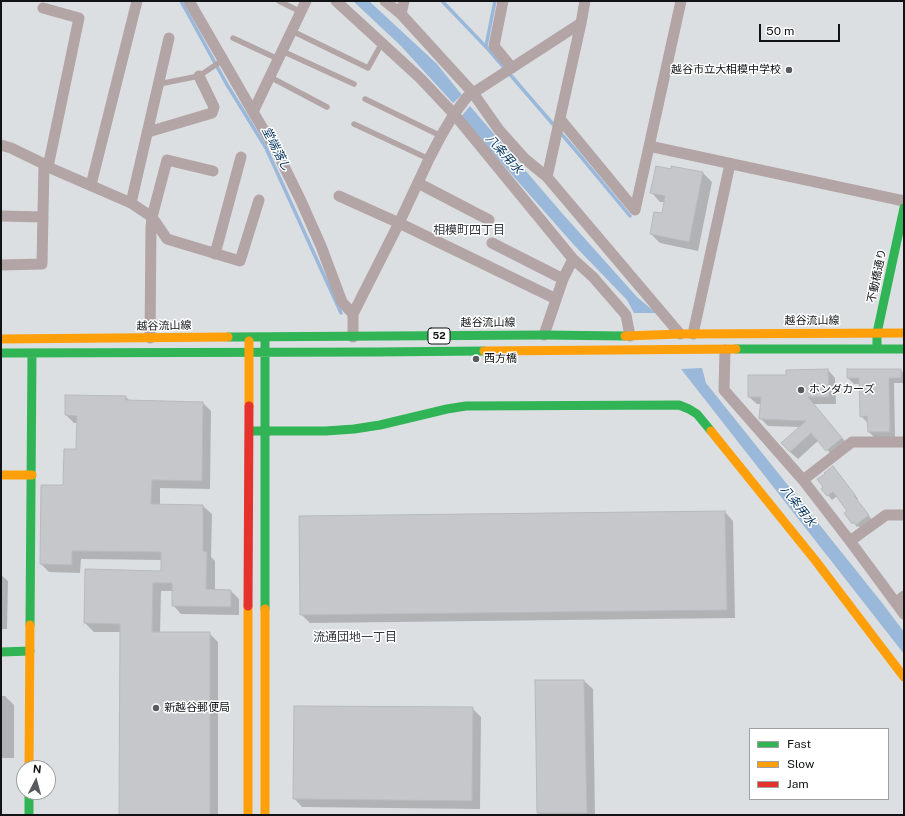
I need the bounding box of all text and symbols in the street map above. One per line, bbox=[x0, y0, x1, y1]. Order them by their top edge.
scale bar bbox=[761, 16, 842, 42]
text: 50 m bbox=[766, 24, 794, 38]
place label: 越谷市立大相模中学校 bbox=[671, 63, 781, 77]
marker: 越谷市立大相模中学校 bbox=[784, 65, 794, 75]
water label: 堂端落し bbox=[259, 124, 293, 174]
water label: 八条用水 bbox=[483, 131, 525, 177]
district label: 相模町四丁目 bbox=[433, 223, 505, 237]
street label: 不動橋通り bbox=[865, 248, 889, 304]
street label: 越谷流山線 bbox=[785, 314, 839, 328]
street label: 越谷流山線 bbox=[461, 316, 515, 330]
street label: 越谷流山線 bbox=[136, 319, 192, 333]
road number: 52 bbox=[428, 328, 450, 344]
place label: 西方橋 bbox=[484, 352, 517, 366]
marker: 西方橋 bbox=[471, 354, 481, 364]
place label: ホンダカーズ bbox=[809, 383, 875, 397]
marker: ホンダカーズ bbox=[796, 385, 806, 395]
water label: 八条用水 bbox=[778, 483, 818, 529]
district label: 流通団地一丁目 bbox=[313, 630, 397, 644]
place label: 新越谷郵便局 bbox=[164, 701, 230, 715]
marker: 新越谷郵便局 bbox=[151, 703, 161, 713]
legend bbox=[749, 728, 889, 800]
text: Fast bbox=[787, 737, 811, 751]
text: Slow bbox=[787, 757, 814, 771]
north arrow bbox=[16, 760, 56, 800]
text: N bbox=[32, 763, 42, 775]
text: Jam bbox=[787, 777, 809, 791]

